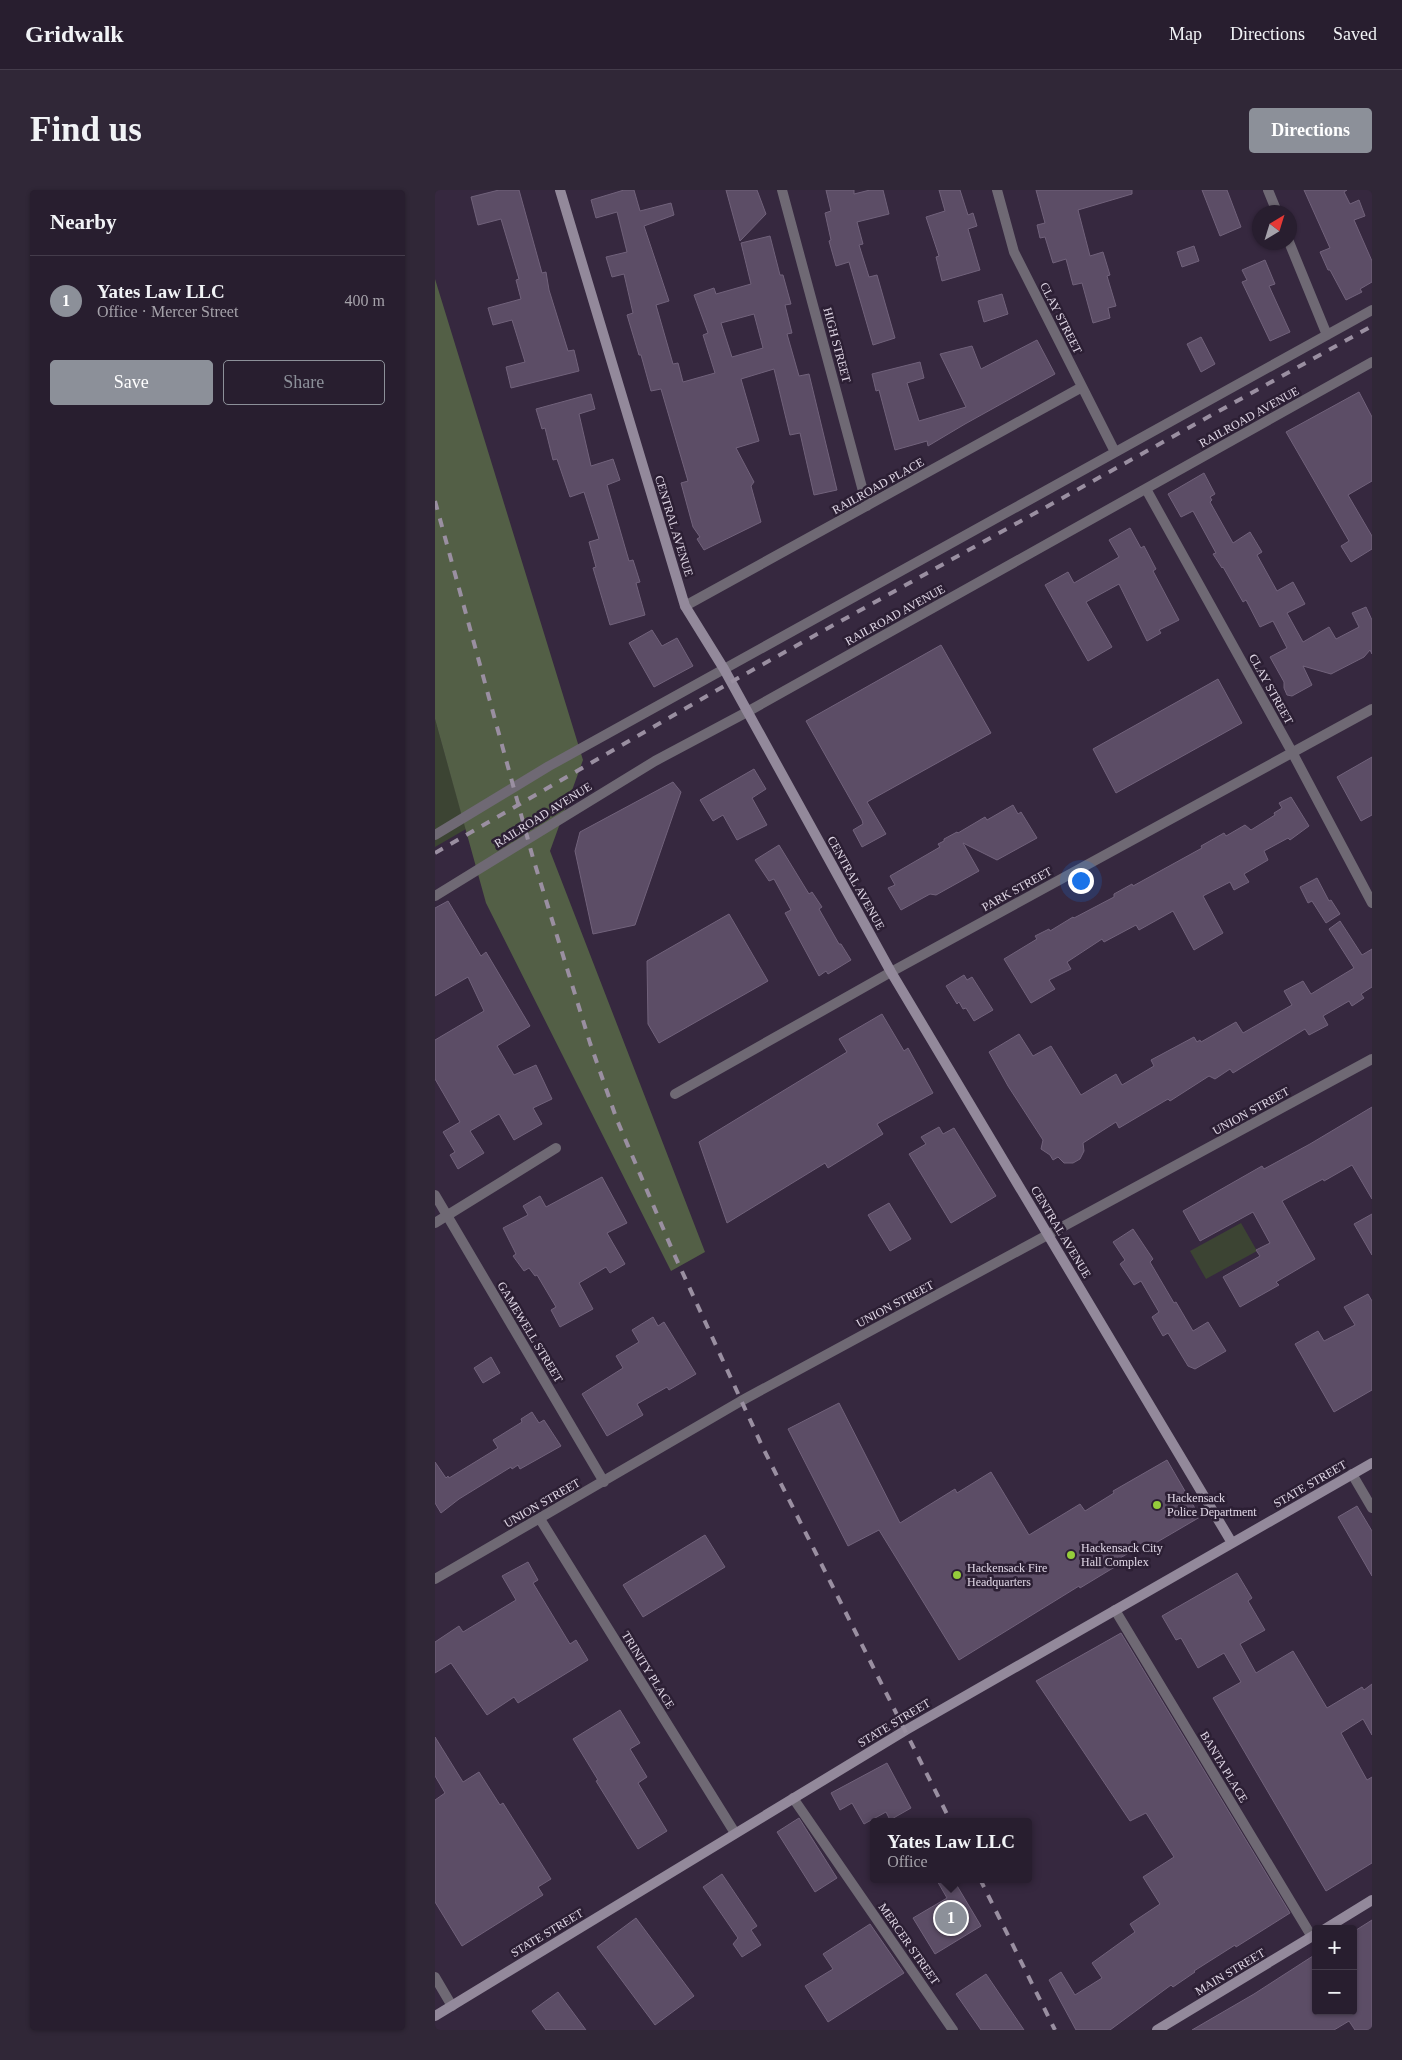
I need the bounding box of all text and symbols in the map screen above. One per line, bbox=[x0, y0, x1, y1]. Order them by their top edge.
text: Gridwalk bbox=[25, 21, 124, 47]
text: Map bbox=[1169, 24, 1202, 44]
text: Directions bbox=[1230, 24, 1305, 44]
text: Saved bbox=[1333, 24, 1377, 44]
button: Directions bbox=[1249, 108, 1372, 153]
text: Find us bbox=[30, 110, 142, 149]
north arrow bbox=[1252, 205, 1297, 250]
text: Nearby bbox=[50, 210, 117, 234]
street label: CLAY STREET bbox=[1037, 280, 1085, 357]
text: Yates Law LLC bbox=[97, 281, 225, 302]
text: 1 bbox=[62, 292, 70, 309]
text: 400 m bbox=[345, 292, 385, 309]
text: Office · Mercer Street bbox=[97, 303, 238, 320]
street label: HIGH STREET bbox=[820, 306, 854, 385]
button: Save bbox=[50, 360, 213, 405]
button: Share bbox=[223, 360, 385, 405]
street label: RAILROAD AVENUE bbox=[1197, 384, 1301, 450]
street label: RAILROAD PLACE bbox=[830, 455, 926, 517]
street label: CENTRAL AVENUE bbox=[652, 474, 696, 578]
street label: RAILROAD AVENUE bbox=[843, 582, 947, 648]
street label: CLAY STREET bbox=[1246, 651, 1296, 727]
street label: RAILROAD AVENUE bbox=[492, 779, 594, 851]
street label: CENTRAL AVENUE bbox=[824, 834, 888, 932]
street label: PARK STREET bbox=[980, 864, 1055, 914]
your location bbox=[1068, 868, 1094, 894]
street label: UNION STREET bbox=[1210, 1084, 1292, 1138]
street label: CENTRAL AVENUE bbox=[1028, 1183, 1094, 1281]
street label: UNION STREET bbox=[854, 1277, 937, 1330]
street label: GAMEWELL STREET bbox=[494, 1279, 566, 1386]
street label: STATE STREET bbox=[1271, 1457, 1350, 1511]
street label: UNION STREET bbox=[501, 1475, 583, 1530]
place label: Hackensack Police Department bbox=[1167, 1491, 1257, 1519]
marker: Hackensack Police Department bbox=[1151, 1499, 1163, 1511]
place label: Hackensack City Hall Complex bbox=[1081, 1541, 1163, 1569]
marker: Hackensack City Hall Complex bbox=[1065, 1549, 1077, 1561]
place label: Hackensack Fire Headquarters bbox=[967, 1561, 1047, 1589]
marker: Hackensack Fire Headquarters bbox=[951, 1569, 963, 1581]
street label: TRINITY PLACE bbox=[619, 1629, 677, 1711]
street label: STATE STREET bbox=[855, 1696, 933, 1750]
street label: BANTA PLACE bbox=[1197, 1729, 1251, 1805]
popup bbox=[870, 1818, 1032, 1883]
text: Yates Law LLC bbox=[887, 1831, 1015, 1852]
text: Office bbox=[887, 1853, 928, 1870]
pin: 1 bbox=[935, 1899, 967, 1937]
street label: MERCER STREET bbox=[876, 1901, 943, 1988]
street label: STATE STREET bbox=[508, 1906, 586, 1960]
map controls bbox=[1312, 1925, 1357, 2015]
button: + bbox=[1312, 1925, 1357, 1970]
street label: MAIN STREET bbox=[1193, 1945, 1268, 1998]
button: − bbox=[1312, 1970, 1357, 2015]

